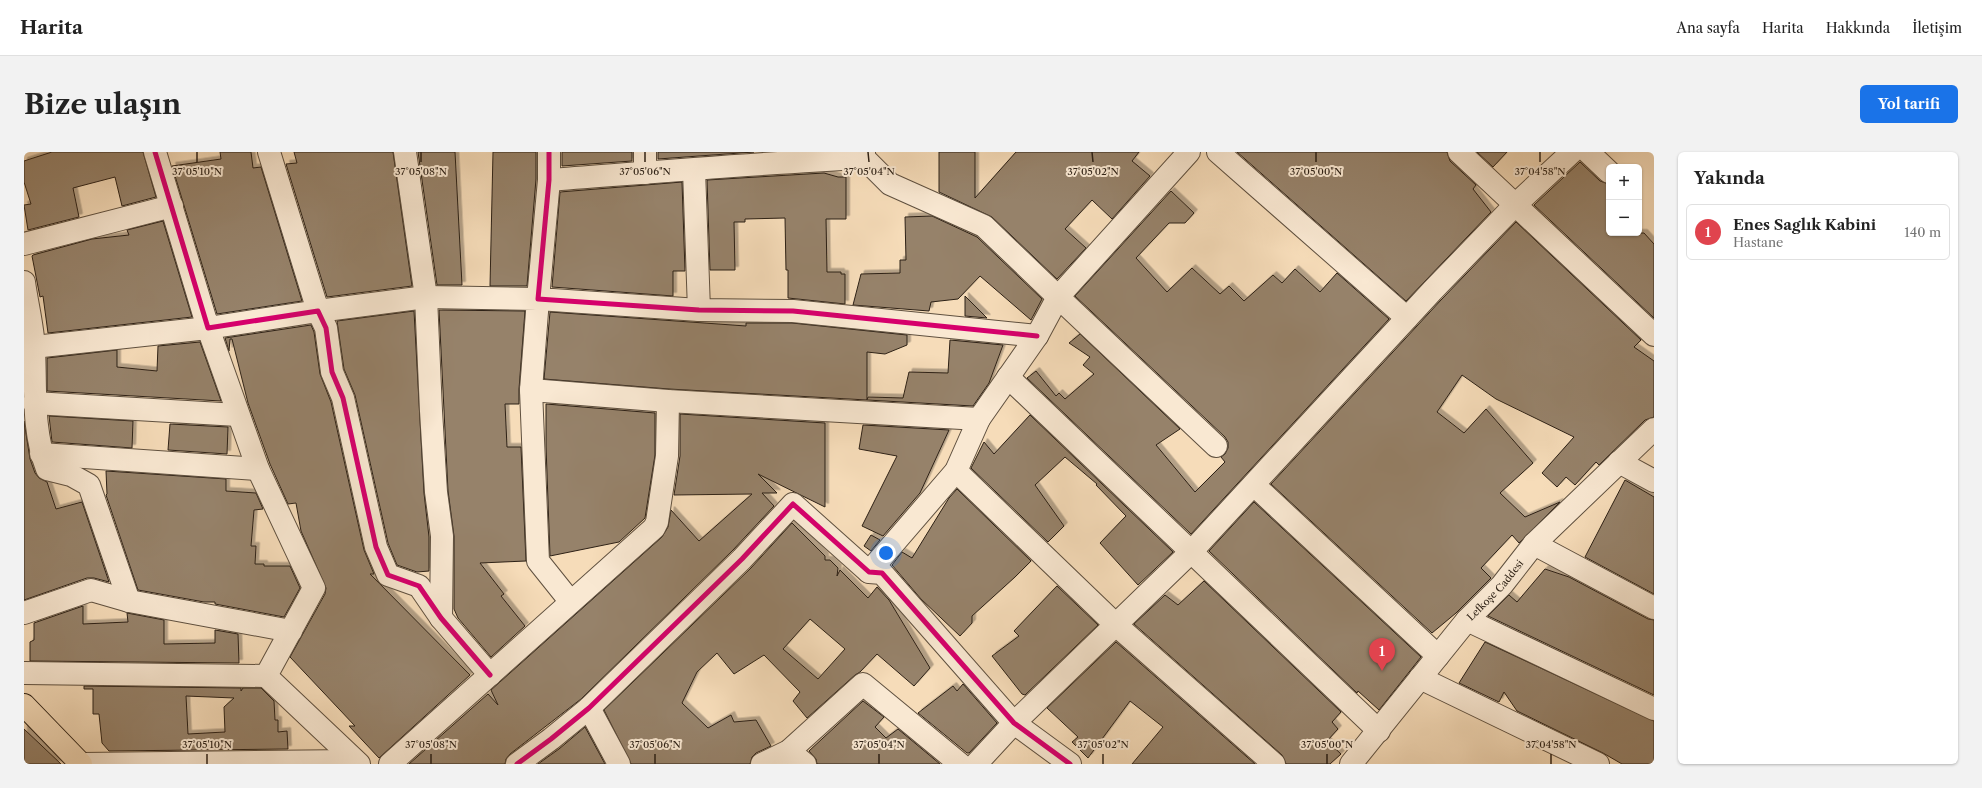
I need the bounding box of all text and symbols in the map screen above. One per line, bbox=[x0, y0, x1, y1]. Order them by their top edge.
text: Harita bbox=[20, 16, 83, 39]
text: Ana sayfa bbox=[1677, 19, 1740, 37]
text: Harita bbox=[1762, 19, 1804, 37]
text: Hakkında bbox=[1826, 19, 1890, 37]
text: İletişim bbox=[1912, 19, 1962, 37]
button: Yol tarifi bbox=[1860, 85, 1958, 123]
text: Bize ulaşın bbox=[24, 87, 181, 121]
map controls bbox=[1606, 164, 1642, 236]
button: + bbox=[1606, 164, 1642, 200]
text: 37°05'10"N bbox=[172, 165, 222, 178]
text: 37°05'08"N bbox=[395, 165, 447, 178]
text: 37°05'06"N bbox=[619, 165, 671, 178]
text: 37°05'04"N bbox=[843, 165, 895, 178]
text: 37°05'02"N bbox=[1067, 165, 1119, 178]
text: 37°05'00"N bbox=[1290, 165, 1342, 178]
text: 37°04'58"N bbox=[1514, 165, 1566, 178]
text: Yakında bbox=[1694, 168, 1765, 188]
button: − bbox=[1606, 200, 1642, 236]
text: Enes Saglık Kabini bbox=[1733, 215, 1876, 234]
text: 1 bbox=[1705, 224, 1711, 240]
text: 140 m bbox=[1904, 224, 1941, 240]
text: Hastane bbox=[1733, 234, 1783, 250]
your location bbox=[876, 543, 896, 563]
street label: Lefkoşe Caddesi bbox=[1464, 557, 1526, 624]
pin: 1 bbox=[1369, 638, 1395, 671]
text: 37°05'10"N bbox=[182, 738, 232, 751]
text: 37°05'08"N bbox=[405, 738, 457, 751]
text: 37°05'06"N bbox=[629, 738, 681, 751]
text: 37°05'04"N bbox=[853, 738, 905, 751]
text: 37°05'02"N bbox=[1077, 738, 1129, 751]
text: 37°05'00"N bbox=[1301, 738, 1353, 751]
text: 37°04'58"N bbox=[1525, 738, 1577, 751]

